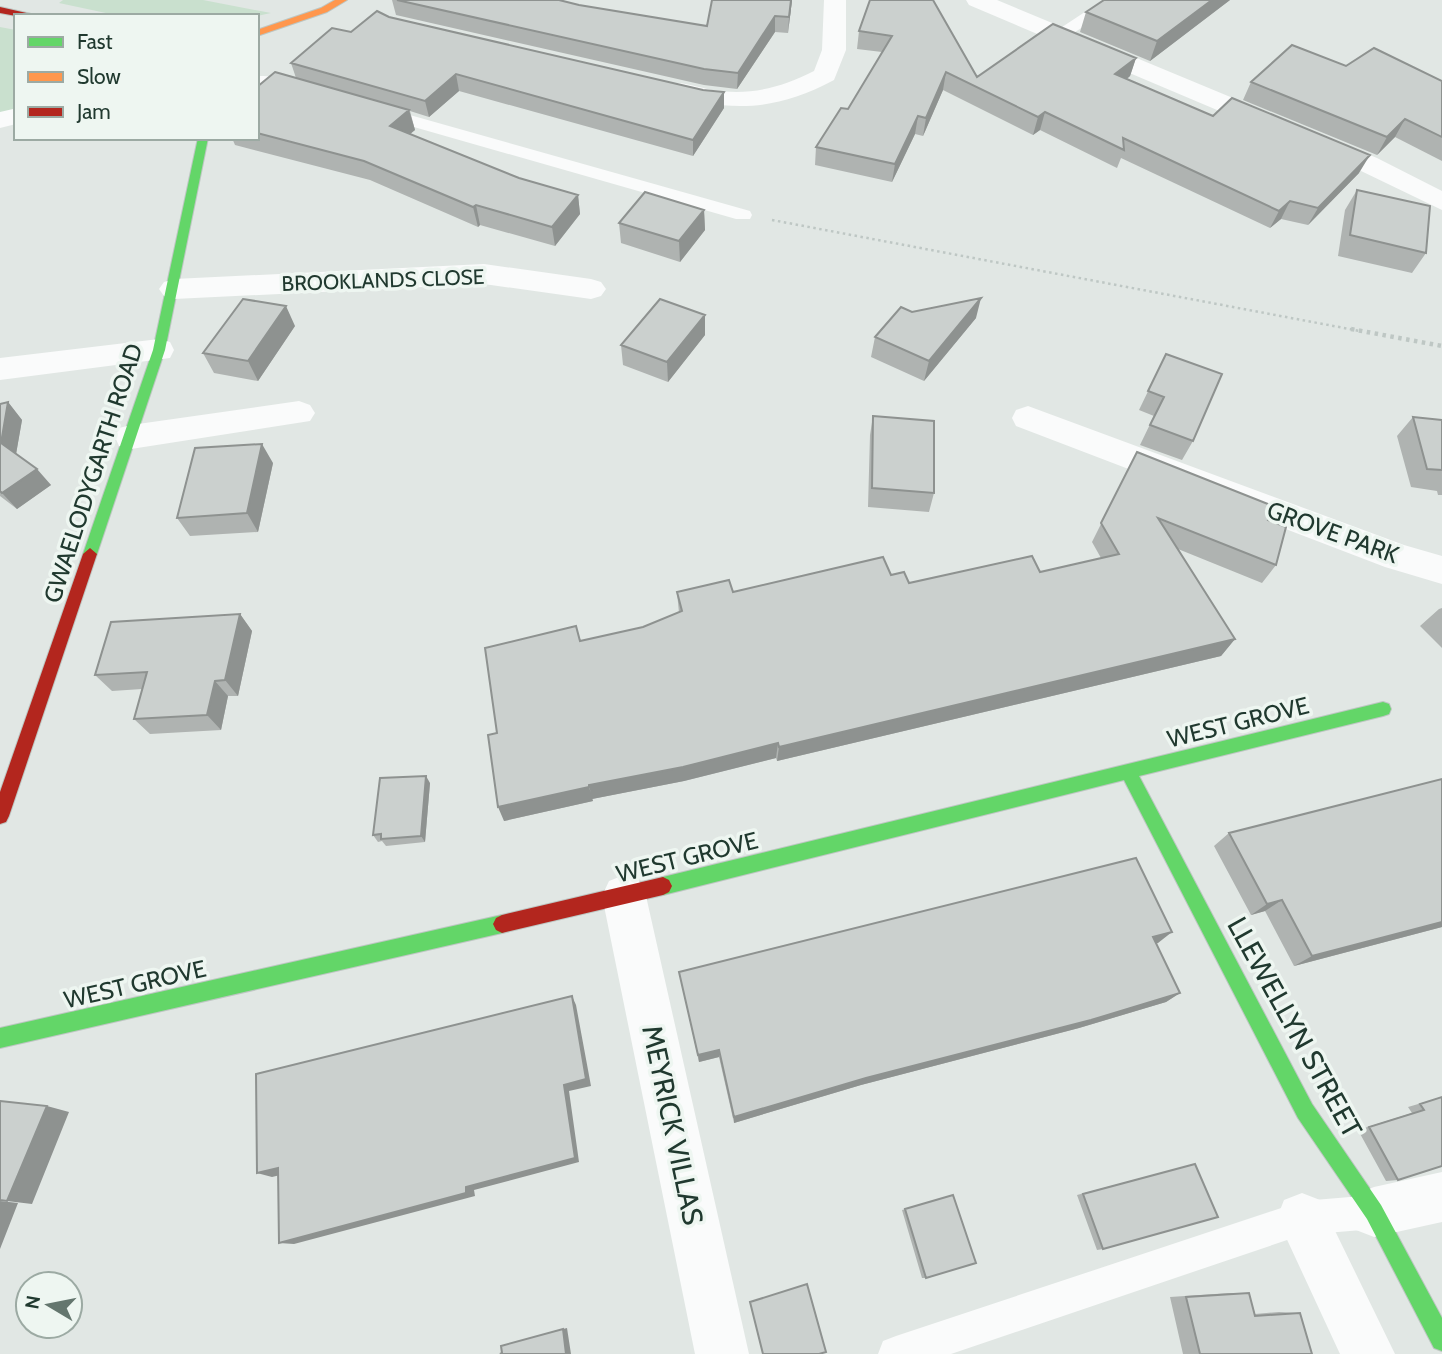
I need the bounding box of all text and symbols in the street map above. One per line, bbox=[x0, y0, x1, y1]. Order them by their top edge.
legend bbox=[14, 14, 259, 140]
text: Fast bbox=[77, 29, 113, 54]
text: Slow bbox=[77, 64, 121, 89]
text: Jam bbox=[76, 99, 111, 124]
street label: BROOKLANDS CLOSE bbox=[281, 264, 485, 296]
street label: GWAELODYGARTH ROAD bbox=[37, 340, 149, 606]
street label: GROVE PARK bbox=[1263, 495, 1403, 569]
street label: WEST GROVE bbox=[1164, 690, 1312, 754]
street label: WEST GROVE bbox=[613, 825, 761, 889]
street label: LLEWELLYN STREET bbox=[1220, 911, 1370, 1143]
street label: WEST GROVE bbox=[61, 954, 209, 1014]
street label: MEYRICK VILLAS bbox=[635, 1022, 711, 1228]
north arrow bbox=[14, 1270, 84, 1340]
text: N bbox=[20, 1294, 45, 1311]

